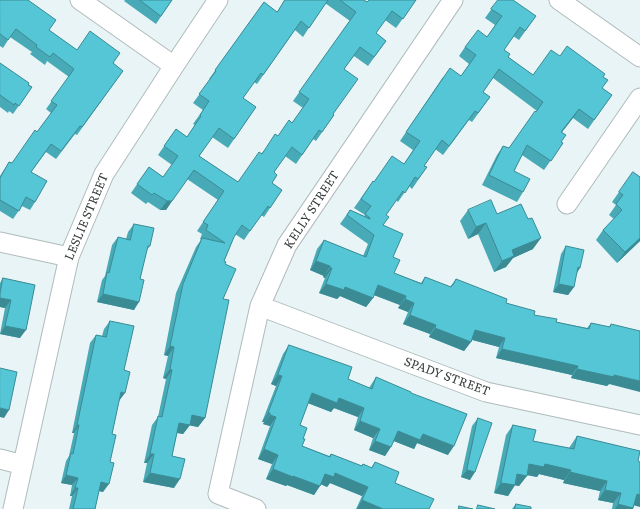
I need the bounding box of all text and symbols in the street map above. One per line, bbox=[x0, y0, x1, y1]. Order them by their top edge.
street label: KELLY STREET bbox=[281, 168, 343, 252]
street label: LESLIE STREET bbox=[62, 171, 112, 263]
street label: SPADY STREET bbox=[402, 355, 492, 399]

